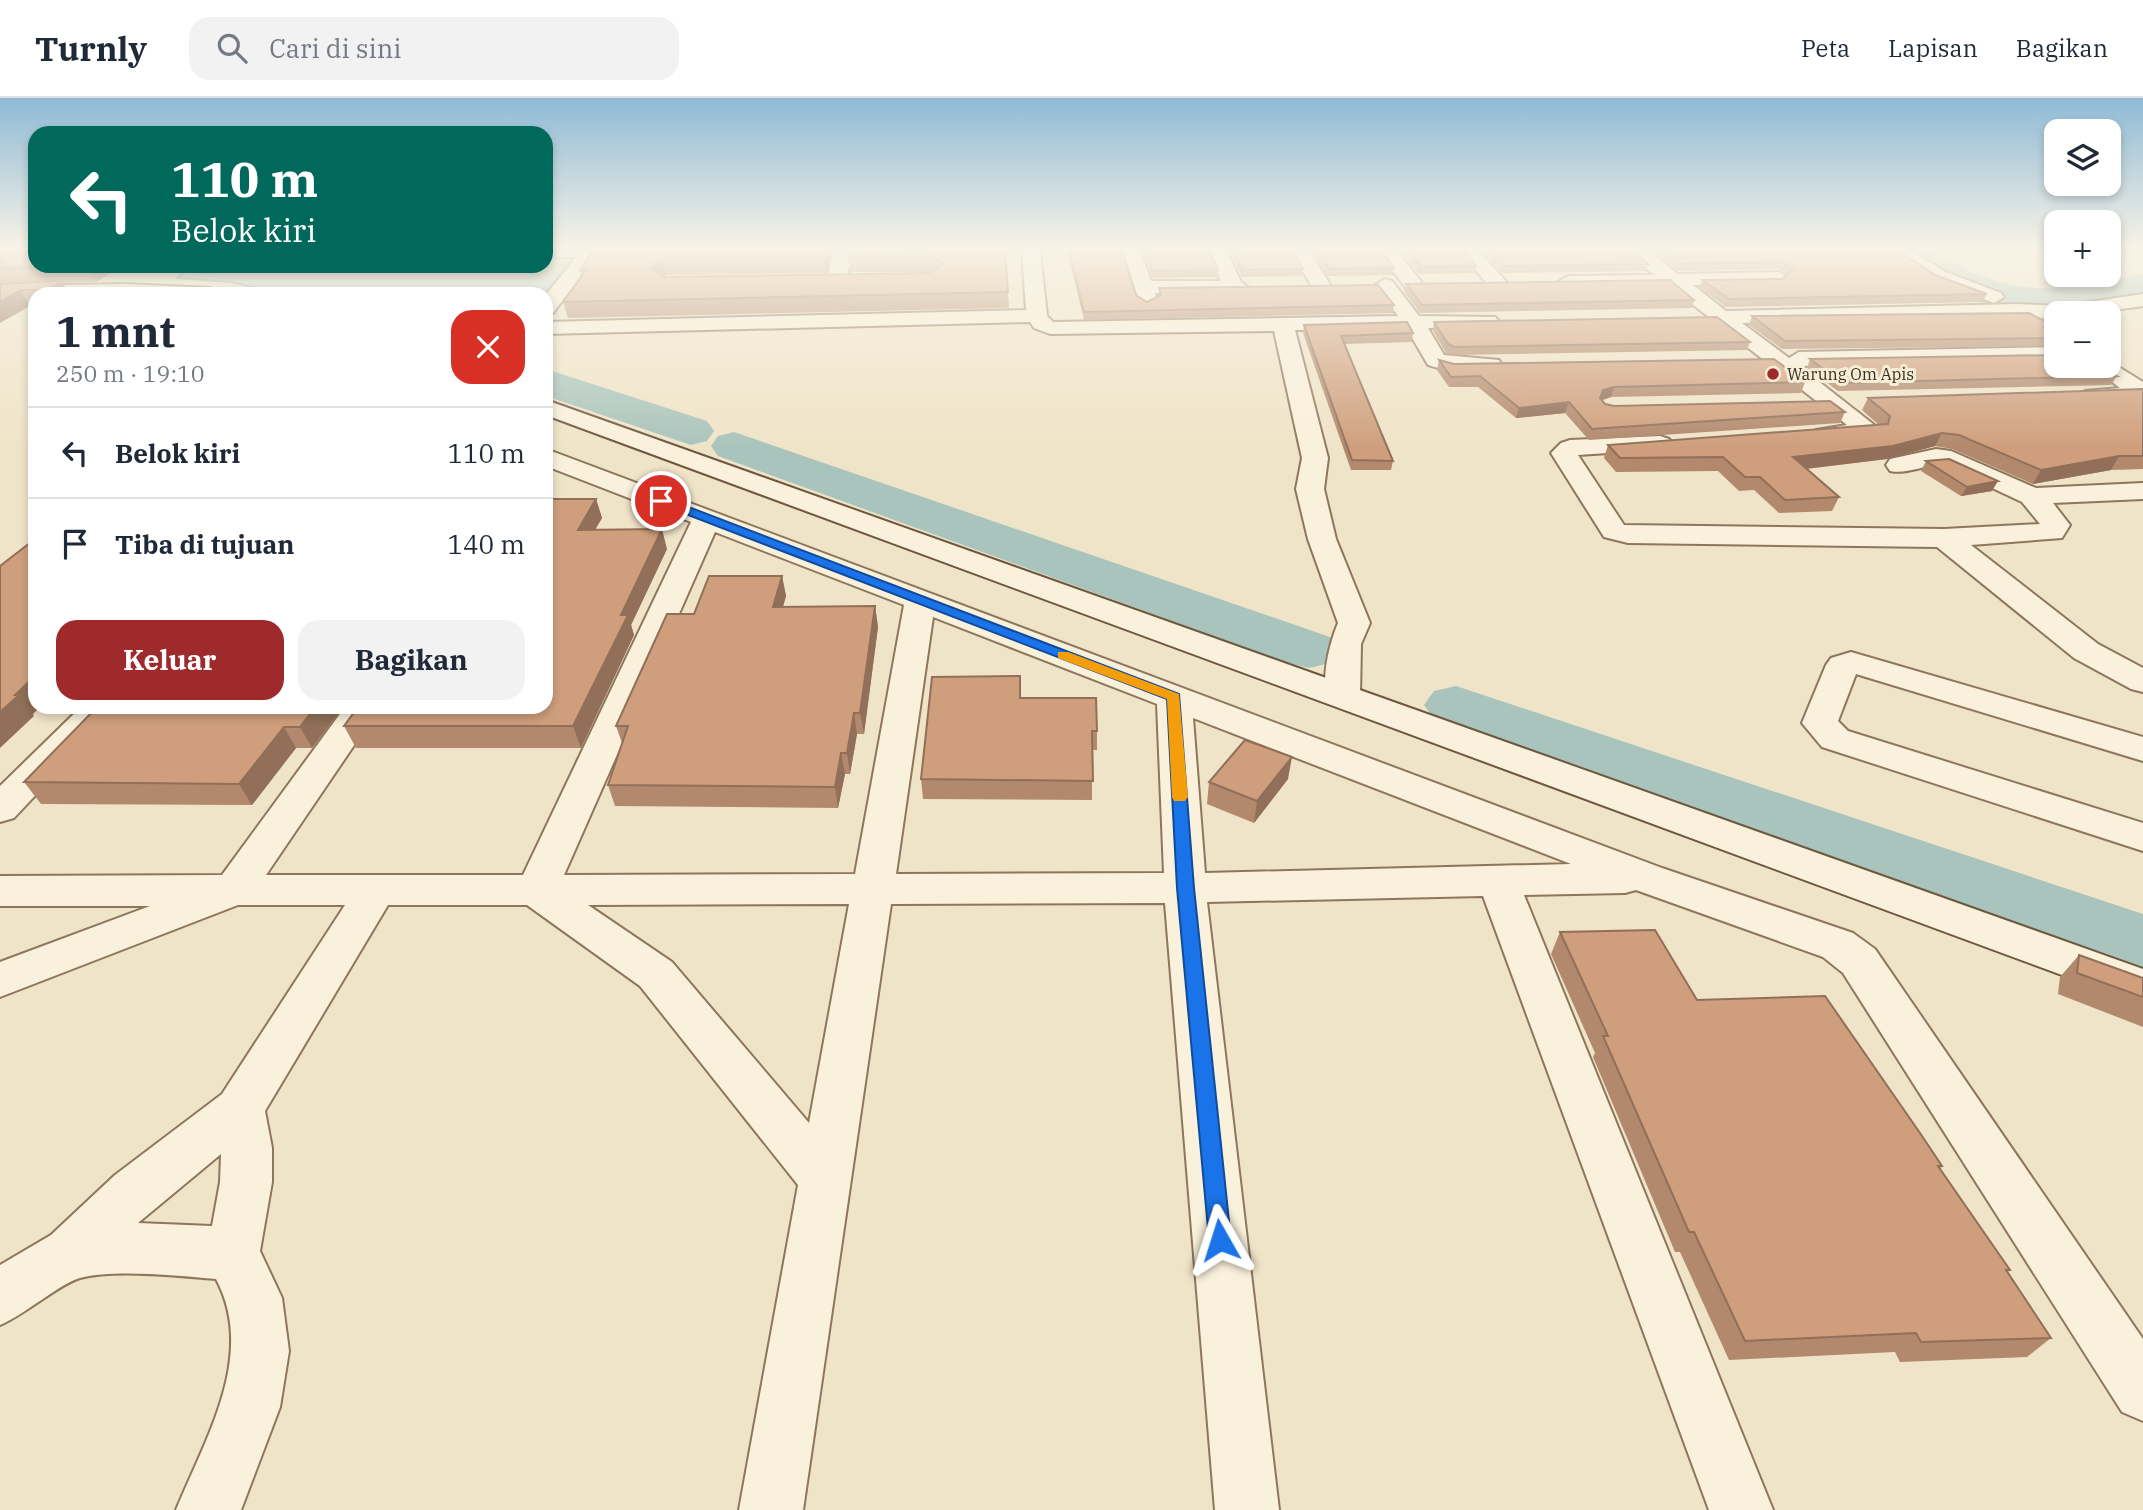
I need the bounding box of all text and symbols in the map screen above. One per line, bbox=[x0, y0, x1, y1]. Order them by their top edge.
search box bbox=[189, 17, 679, 80]
text: Turnly bbox=[35, 27, 147, 70]
icon: search bbox=[213, 29, 251, 67]
text: Cari di sini bbox=[269, 31, 401, 65]
text: Peta bbox=[1801, 32, 1850, 64]
text: Lapisan bbox=[1888, 32, 1978, 64]
text: Bagikan bbox=[2016, 32, 2108, 64]
map controls bbox=[2044, 119, 2121, 378]
button: layers bbox=[2044, 119, 2121, 196]
text: 110 m bbox=[171, 147, 318, 210]
icon: left bbox=[56, 154, 147, 245]
text: Belok kiri bbox=[171, 209, 316, 251]
button: + bbox=[2044, 210, 2121, 287]
button: − bbox=[2044, 301, 2121, 378]
text: 1 mnt bbox=[56, 304, 175, 359]
button: close bbox=[451, 310, 525, 384]
text: 250 m · 19:10 bbox=[56, 358, 205, 388]
place label: Warung Om Apis bbox=[1787, 364, 1914, 384]
marker: Warung Om Apis bbox=[1765, 366, 1781, 382]
icon: left bbox=[56, 434, 94, 472]
text: Belok kiri bbox=[115, 436, 240, 470]
text: 110 m bbox=[447, 436, 525, 470]
pin bbox=[631, 471, 691, 531]
icon: arrive bbox=[642, 482, 680, 520]
icon: arrive bbox=[56, 525, 94, 563]
text: Tiba di tujuan bbox=[115, 527, 295, 561]
text: 140 m bbox=[447, 527, 525, 561]
button: Keluar bbox=[56, 620, 284, 700]
button: Bagikan bbox=[298, 620, 525, 700]
position arrow bbox=[1183, 1203, 1257, 1277]

